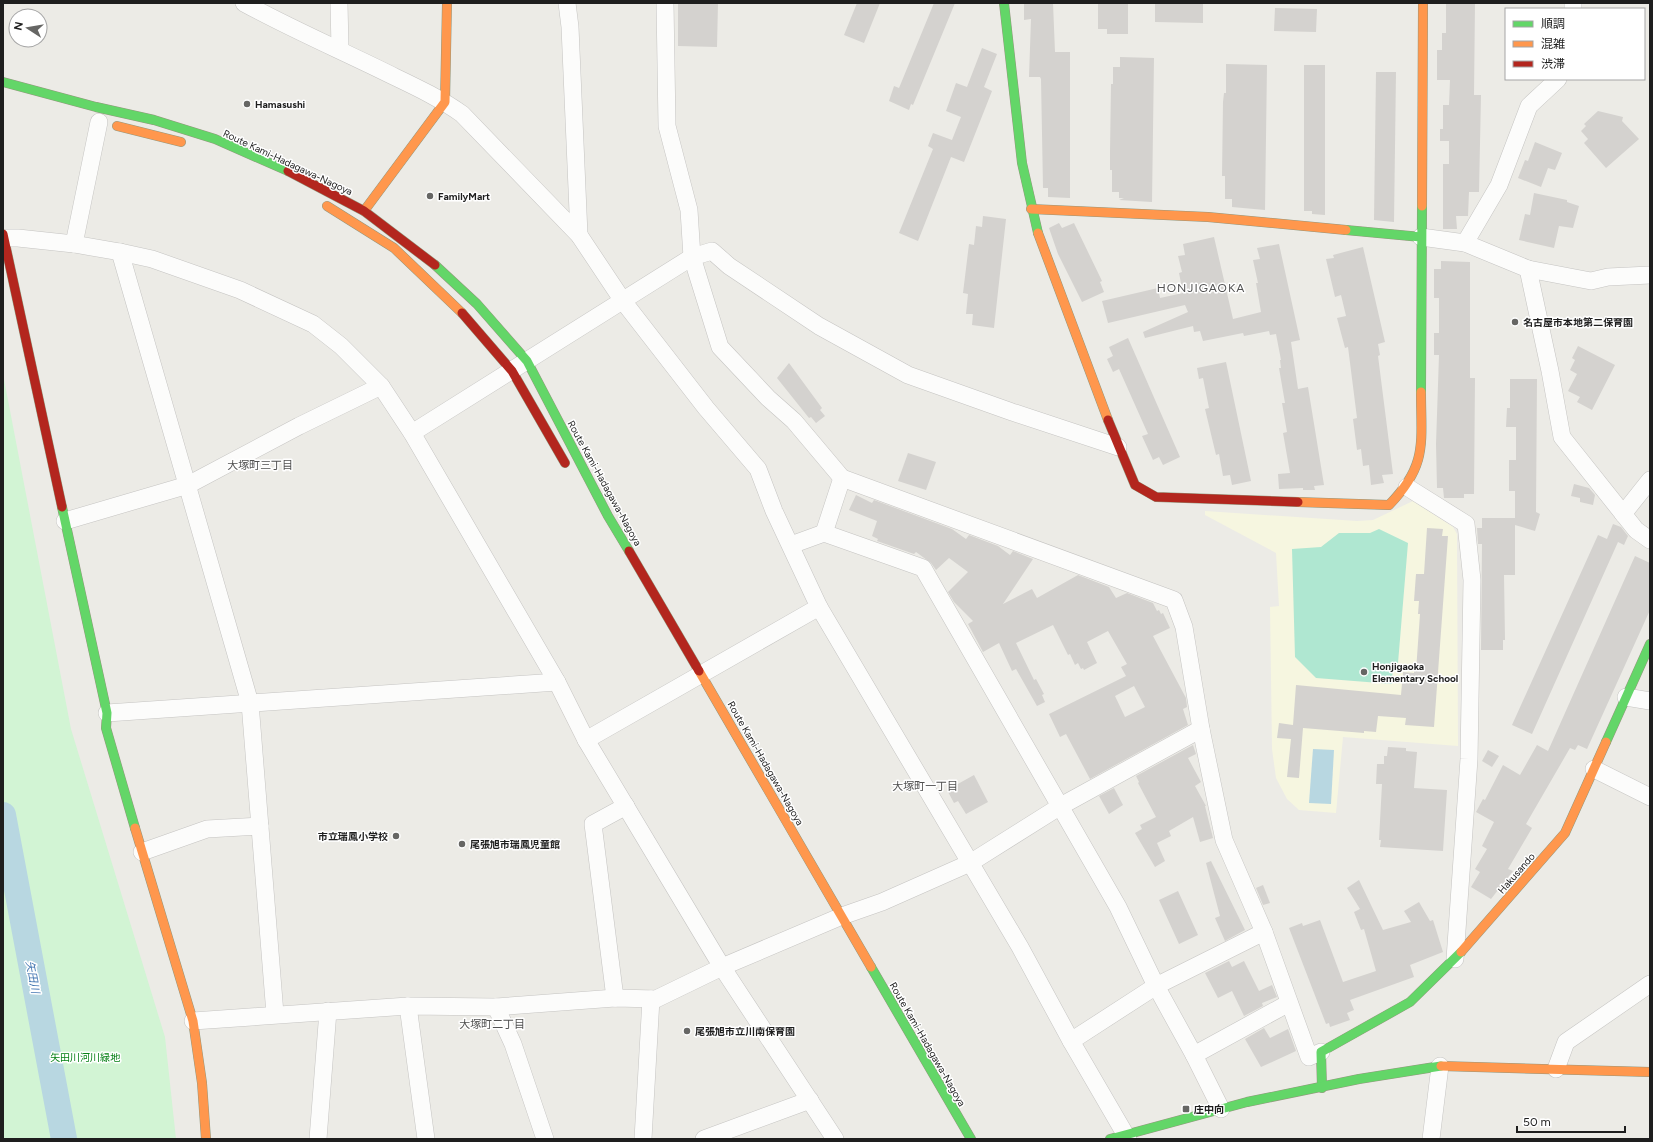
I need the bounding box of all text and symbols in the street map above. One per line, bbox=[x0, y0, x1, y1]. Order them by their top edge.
north arrow bbox=[8, 8, 48, 48]
legend bbox=[1505, 8, 1645, 80]
text: 順調 bbox=[1541, 17, 1565, 31]
text: N bbox=[11, 21, 26, 32]
text: 混雑 bbox=[1541, 37, 1565, 51]
text: 渋滞 bbox=[1541, 57, 1565, 71]
place label: Hamasushi bbox=[255, 98, 306, 111]
marker: Hamasushi bbox=[242, 99, 252, 109]
street label: Route Kami-Hadagawa-Nagoya bbox=[221, 127, 355, 198]
place label: FamilyMart bbox=[438, 190, 490, 203]
marker: FamilyMart bbox=[425, 191, 435, 201]
district label: HONJIGAOKA bbox=[1157, 281, 1245, 295]
place label: 名古屋市本地第二保育園 bbox=[1523, 316, 1633, 329]
marker: 名古屋市本地第二保育園 bbox=[1510, 317, 1520, 327]
street label: Route Kami-Hadagawa-Nagoya bbox=[565, 418, 645, 548]
district label: 大塚町三丁目 bbox=[227, 459, 293, 472]
place label: Honjigaoka Elementary School bbox=[1372, 660, 1458, 685]
marker: Honjigaoka Elementary School bbox=[1359, 667, 1369, 677]
street label: Route Kami-Hadagawa-Nagoya bbox=[725, 699, 807, 828]
district label: 大塚町一丁目 bbox=[892, 780, 958, 793]
place label: 市立瑞鳳小学校 bbox=[318, 830, 388, 843]
marker: 市立瑞鳳小学校 bbox=[391, 831, 401, 841]
place label: 尾張旭市瑞鳳児童館 bbox=[470, 838, 560, 851]
marker: 尾張旭市瑞鳳児童館 bbox=[457, 839, 467, 849]
street label: Hakusando bbox=[1495, 850, 1538, 896]
water label: 矢田川 bbox=[23, 960, 42, 996]
street label: Route Kami-Hadagawa-Nagoya bbox=[887, 980, 969, 1109]
district label: 大塚町二丁目 bbox=[459, 1018, 525, 1031]
place label: 尾張旭市立川南保育園 bbox=[695, 1025, 795, 1038]
marker: 尾張旭市立川南保育園 bbox=[682, 1026, 692, 1036]
park label: 矢田川河川緑地 bbox=[50, 1051, 121, 1064]
place label: 庄中向 bbox=[1193, 1103, 1224, 1116]
marker: 庄中向 bbox=[1181, 1104, 1191, 1114]
scale bar bbox=[1517, 1108, 1625, 1134]
text: 50 m bbox=[1523, 1115, 1551, 1129]

